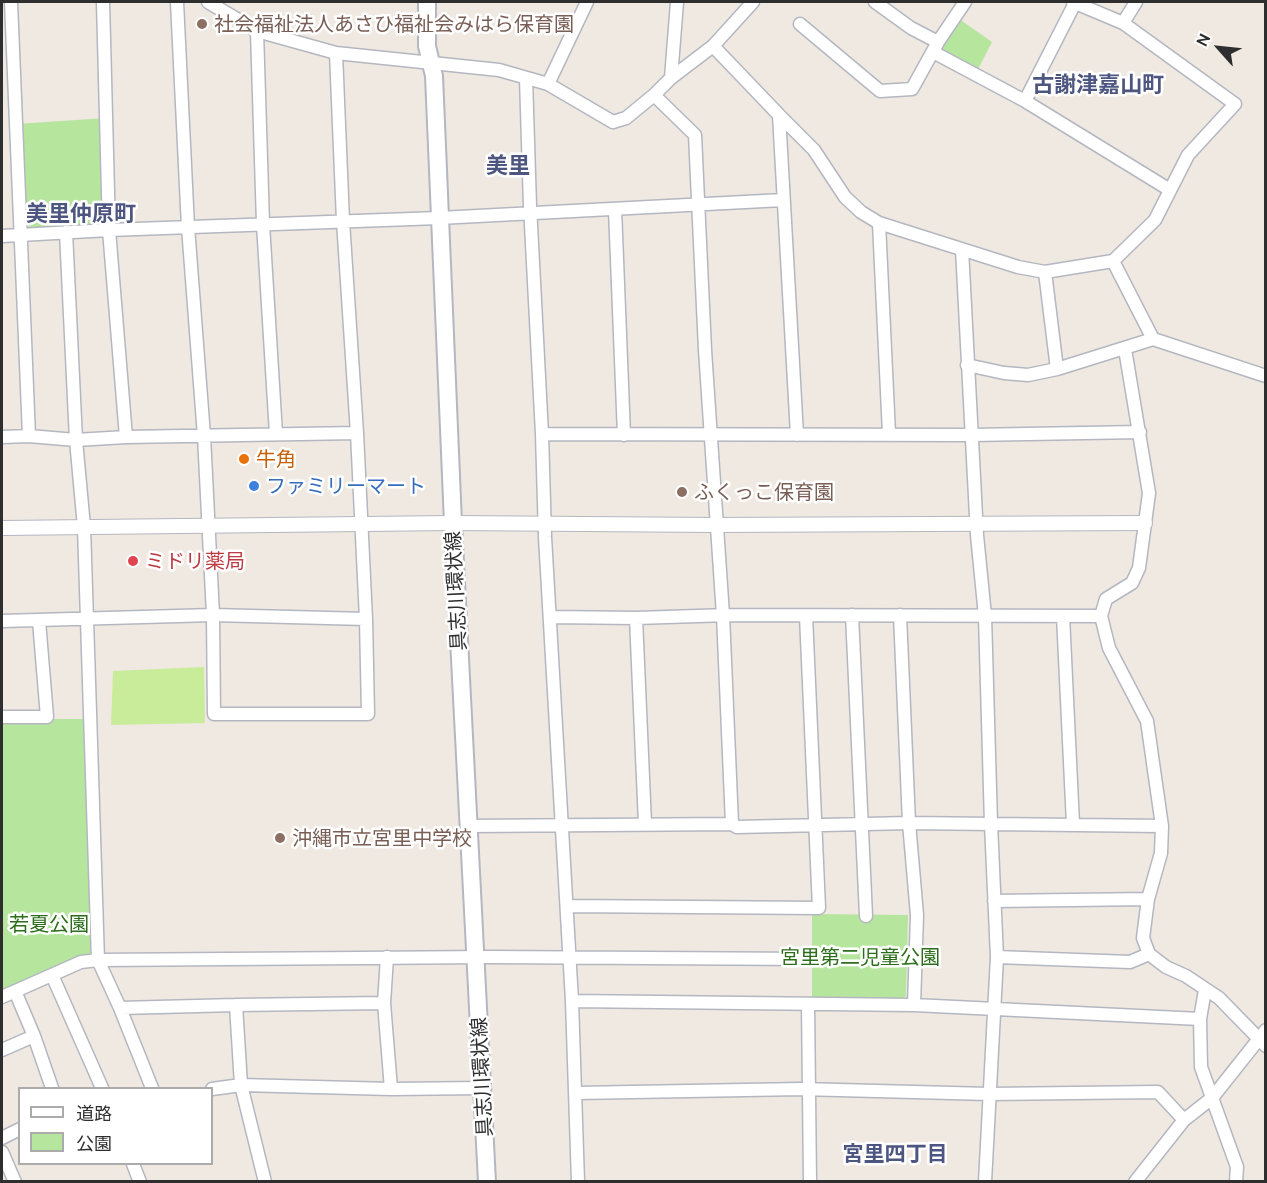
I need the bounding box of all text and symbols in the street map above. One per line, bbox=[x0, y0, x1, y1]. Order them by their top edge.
place label: 社会福祉法人あさひ福祉会みはら保育園 bbox=[214, 12, 574, 36]
marker: 社会福祉法人あさひ福祉会みはら保育園 bbox=[195, 17, 209, 31]
north arrow bbox=[1189, 18, 1249, 78]
text: N bbox=[1192, 30, 1214, 49]
district label: 古謝津嘉山町 bbox=[1032, 72, 1164, 98]
district label: 美里 bbox=[486, 153, 530, 179]
district label: 美里仲原町 bbox=[26, 201, 136, 227]
place label: 牛角 bbox=[256, 447, 296, 471]
marker: 牛角 bbox=[237, 452, 251, 466]
place label: ファミリーマート bbox=[266, 474, 426, 498]
marker: ファミリーマート bbox=[247, 479, 261, 493]
place label: ふくっこ保育園 bbox=[694, 480, 834, 504]
marker: ふくっこ保育園 bbox=[675, 485, 689, 499]
street label: 具志川環状線 bbox=[441, 530, 471, 652]
place label: ミドリ薬局 bbox=[145, 549, 245, 573]
marker: ミドリ薬局 bbox=[126, 554, 140, 568]
place label: 沖縄市立宮里中学校 bbox=[292, 826, 472, 850]
marker: 沖縄市立宮里中学校 bbox=[273, 831, 287, 845]
park label: 若夏公園 bbox=[9, 912, 89, 936]
park label: 宮里第二児童公園 bbox=[780, 945, 940, 969]
street label: 具志川環状線 bbox=[467, 1016, 497, 1138]
legend bbox=[18, 1087, 213, 1165]
text: 道路 bbox=[76, 1103, 112, 1123]
text: 公園 bbox=[76, 1133, 112, 1153]
district label: 宮里四丁目 bbox=[843, 1141, 947, 1167]

